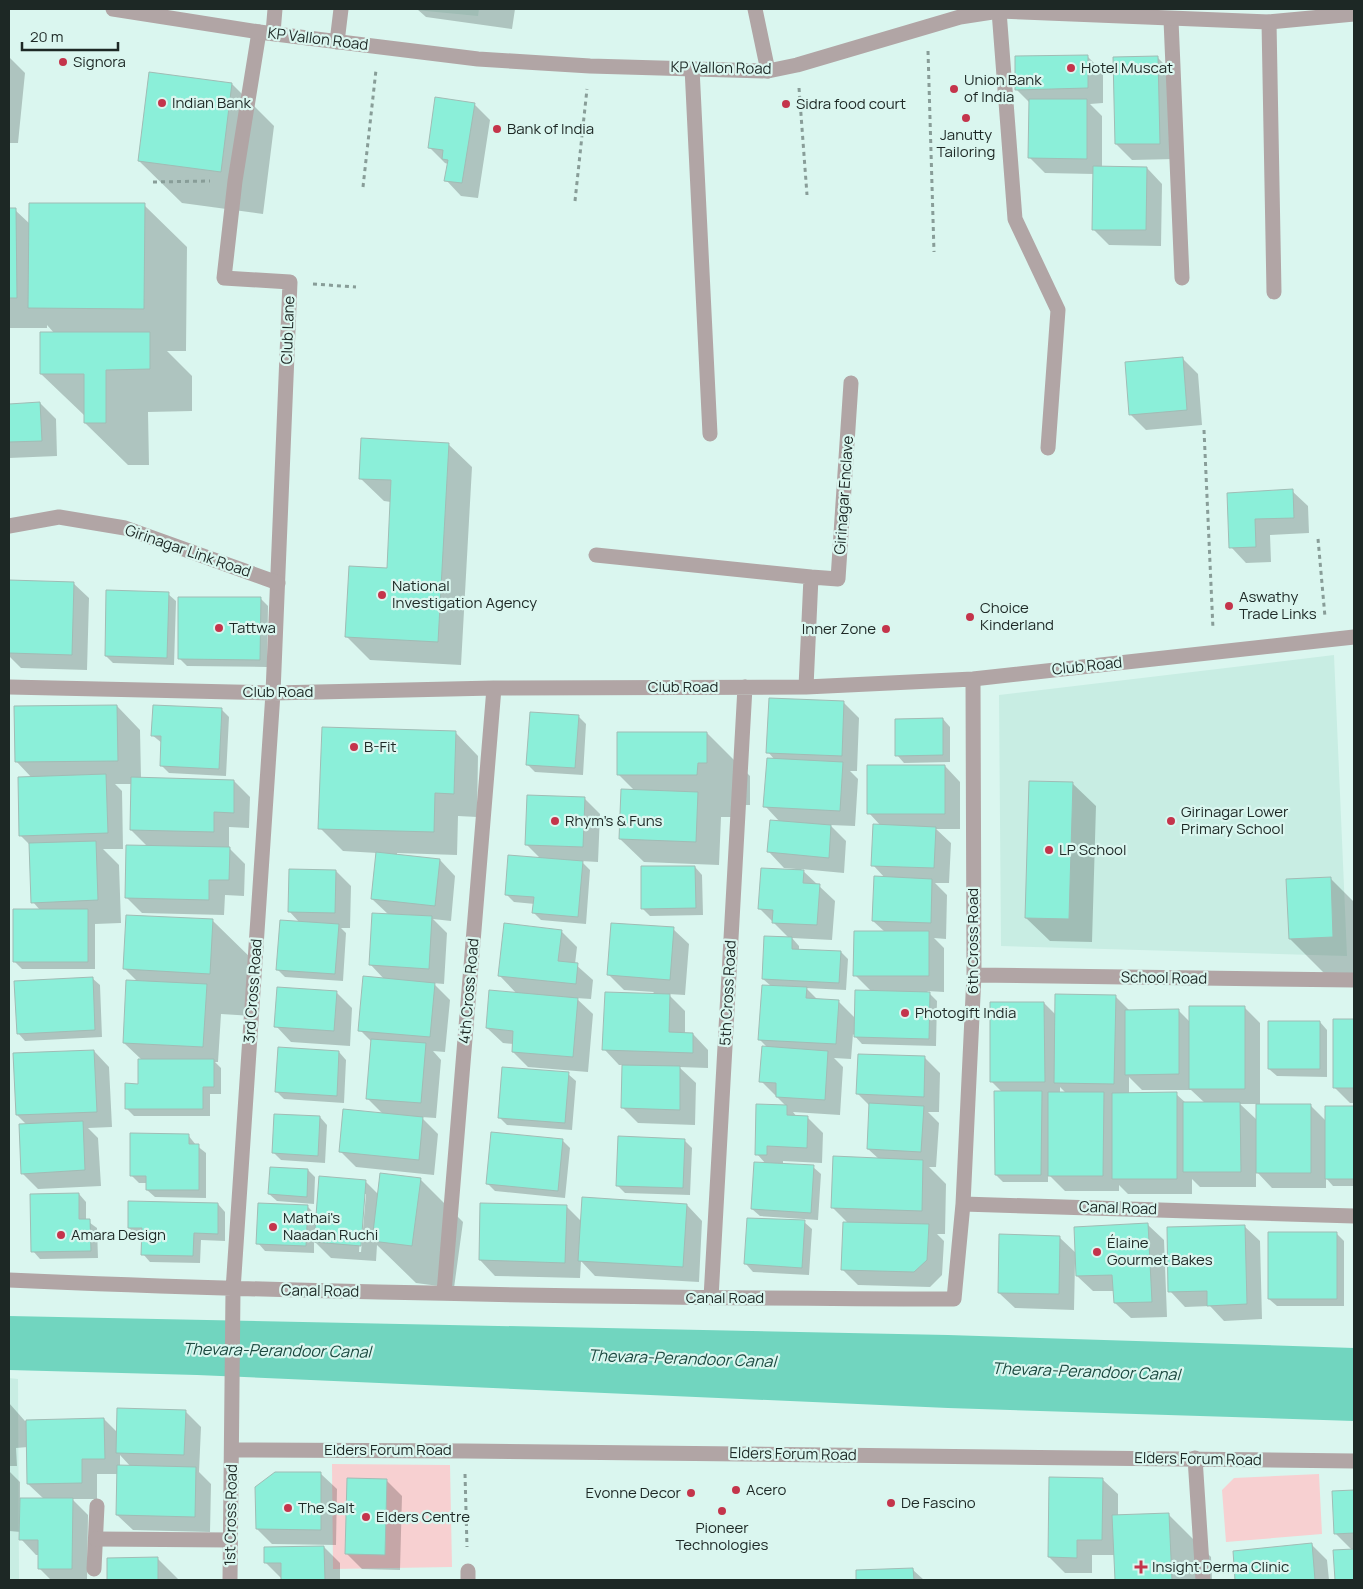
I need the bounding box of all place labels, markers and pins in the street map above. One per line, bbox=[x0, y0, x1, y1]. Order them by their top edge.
place label: Signora bbox=[73, 51, 126, 72]
marker: Signora bbox=[57, 56, 69, 68]
place label: Hotel Muscat bbox=[1081, 57, 1173, 78]
marker: Hotel Muscat bbox=[1065, 62, 1077, 74]
place label: Union Bank of India bbox=[964, 69, 1042, 107]
marker: Union Bank of India bbox=[948, 83, 960, 95]
place label: Indian Bank bbox=[172, 92, 251, 113]
place label: Sidra food court bbox=[796, 93, 906, 114]
marker: Indian Bank bbox=[156, 97, 168, 109]
marker: Sidra food court bbox=[780, 98, 792, 110]
marker: Janutty Tailoring bbox=[960, 112, 972, 124]
place label: Bank of India bbox=[507, 118, 594, 139]
marker: Bank of India bbox=[491, 123, 503, 135]
place label: Janutty Tailoring bbox=[937, 124, 995, 162]
place label: National Investigation Agency bbox=[392, 575, 537, 613]
place label: Aswathy Trade Links bbox=[1239, 586, 1317, 624]
marker: National Investigation Agency bbox=[376, 589, 388, 601]
place label: Choice Kinderland bbox=[980, 597, 1054, 635]
marker: Aswathy Trade Links bbox=[1223, 600, 1235, 612]
marker: Choice Kinderland bbox=[964, 611, 976, 623]
place label: Tattwa bbox=[229, 617, 276, 638]
place label: Inner Zone bbox=[802, 618, 876, 639]
marker: Tattwa bbox=[213, 622, 225, 634]
marker: Inner Zone bbox=[880, 623, 892, 635]
place label: B-Fit bbox=[364, 736, 397, 757]
marker: B-Fit bbox=[348, 741, 360, 753]
place label: Girinagar Lower Primary School bbox=[1181, 801, 1289, 839]
place label: Rhym's & Funs bbox=[565, 810, 663, 831]
marker: Rhym's & Funs bbox=[549, 815, 561, 827]
marker: Girinagar Lower Primary School bbox=[1165, 815, 1177, 827]
place label: LP School bbox=[1059, 839, 1126, 860]
marker: LP School bbox=[1043, 844, 1055, 856]
place label: Photogift India bbox=[915, 1002, 1016, 1023]
marker: Photogift India bbox=[899, 1007, 911, 1019]
place label: Mathai's Naadan Ruchi bbox=[283, 1207, 378, 1245]
marker: Mathai's Naadan Ruchi bbox=[267, 1221, 279, 1233]
place label: Amara Design bbox=[71, 1224, 166, 1245]
marker: Amara Design bbox=[55, 1229, 67, 1241]
place label: Élaine Gourmet Bakes bbox=[1107, 1232, 1213, 1270]
marker: Élaine Gourmet Bakes bbox=[1091, 1246, 1103, 1258]
place label: Acero bbox=[746, 1479, 787, 1500]
place label: Evonne Decor bbox=[586, 1482, 682, 1503]
marker: Acero bbox=[730, 1484, 742, 1496]
marker: Evonne Decor bbox=[685, 1487, 697, 1499]
place label: De Fascino bbox=[901, 1492, 976, 1513]
place label: The Salt bbox=[298, 1497, 355, 1518]
marker: De Fascino bbox=[885, 1497, 897, 1509]
marker: The Salt bbox=[282, 1502, 294, 1514]
marker: Pioneer Technologies bbox=[716, 1505, 728, 1517]
place label: Elders Centre bbox=[376, 1506, 470, 1527]
marker: Elders Centre bbox=[360, 1511, 372, 1523]
place label: Pioneer Technologies bbox=[676, 1517, 769, 1555]
place label: Insight Derma Clinic bbox=[1152, 1556, 1289, 1577]
marker: Insight Derma Clinic bbox=[1134, 1560, 1148, 1574]

